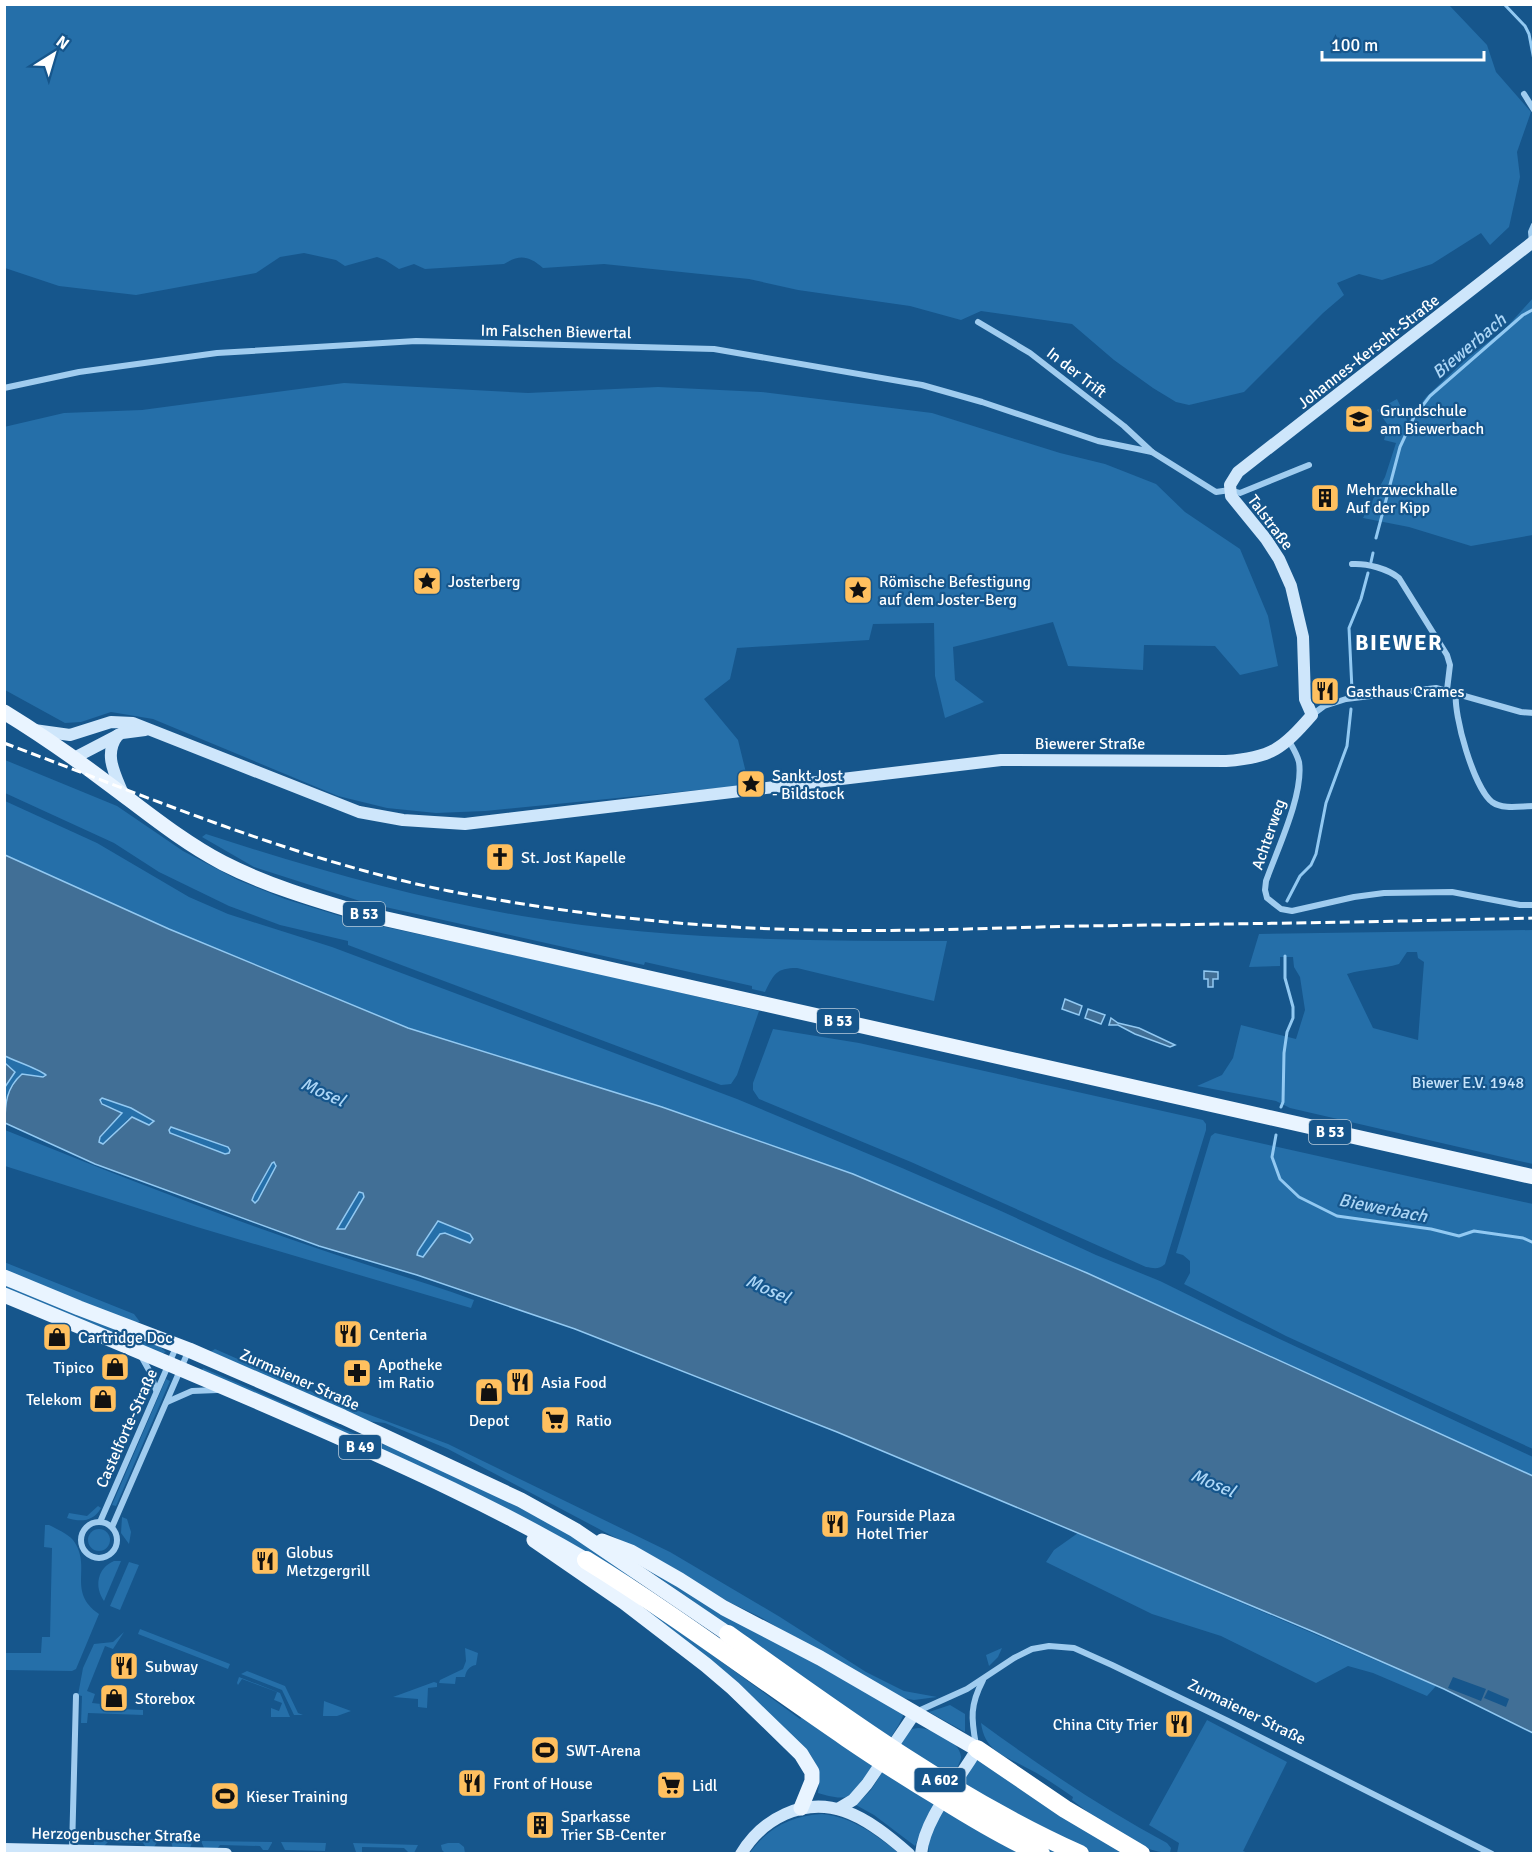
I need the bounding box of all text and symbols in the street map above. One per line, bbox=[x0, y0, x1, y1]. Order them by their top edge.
north arrow bbox=[24, 24, 84, 84]
scale bar bbox=[1322, 24, 1484, 62]
text: N bbox=[52, 31, 73, 54]
text: 100 m bbox=[1331, 34, 1378, 56]
street label: Johannes-Kerscht-Straße bbox=[1294, 290, 1443, 413]
water label: Biewerbach bbox=[1428, 308, 1511, 383]
street label: Im Falschen Biewertal bbox=[480, 321, 632, 343]
street label: In der Trift bbox=[1042, 343, 1111, 403]
place label: Grundschule am Biewerbach bbox=[1380, 401, 1484, 439]
school or university icon: Grundschule am Biewerbach bbox=[1343, 403, 1375, 435]
place label: Mehrzweckhalle Auf der Kipp bbox=[1346, 480, 1458, 518]
building icon: Mehrzweckhalle Auf der Kipp bbox=[1309, 482, 1341, 514]
street label: Talstraße bbox=[1243, 491, 1297, 554]
place icon: Josterberg bbox=[411, 565, 443, 597]
place label: Josterberg bbox=[448, 572, 520, 592]
place label: Römische Befestigung auf dem Joster-Berg bbox=[879, 572, 1031, 610]
place icon: Römische Befestigung auf dem Joster-Berg bbox=[842, 574, 874, 606]
district label: BIEWER bbox=[1355, 629, 1443, 656]
restaurant icon: Gasthaus Crames bbox=[1309, 675, 1341, 707]
place label: Gasthaus Crames bbox=[1346, 682, 1464, 702]
street label: Biewerer Straße bbox=[1035, 734, 1145, 754]
place label: Sankt Jost - Bildstock bbox=[772, 766, 845, 804]
place icon: Sankt Jost - Bildstock bbox=[735, 768, 767, 800]
street label: Achterweg bbox=[1248, 796, 1290, 872]
church icon: St. Jost Kapelle bbox=[484, 841, 516, 873]
place label: St. Jost Kapelle bbox=[521, 848, 626, 868]
road number: B 53 bbox=[343, 902, 385, 926]
road number: B 53 bbox=[817, 1009, 859, 1033]
water label: Mosel bbox=[297, 1073, 350, 1112]
park label: Biewer E.V. 1948 bbox=[1412, 1073, 1524, 1093]
road number: B 53 bbox=[1309, 1120, 1351, 1144]
water label: Biewerbach bbox=[1337, 1189, 1430, 1228]
water label: Mosel bbox=[742, 1270, 795, 1309]
restaurant icon: Centeria bbox=[332, 1318, 364, 1350]
shop icon: Cartridge Doc bbox=[41, 1321, 73, 1353]
place label: Centeria bbox=[369, 1325, 427, 1345]
place label: Cartridge Doc bbox=[78, 1328, 173, 1348]
street label: Zurmaiener Straße bbox=[237, 1345, 363, 1415]
shop icon: Tipico bbox=[99, 1351, 131, 1383]
place label: Apotheke im Ratio bbox=[378, 1355, 442, 1393]
pharmacy icon: Apotheke im Ratio bbox=[341, 1357, 373, 1389]
place label: Tipico bbox=[53, 1358, 94, 1378]
street label: Castelforte-Straße bbox=[92, 1366, 162, 1491]
restaurant icon: Asia Food bbox=[504, 1366, 536, 1398]
place label: Asia Food bbox=[541, 1373, 607, 1393]
shop icon: Depot bbox=[473, 1376, 505, 1408]
shop icon: Telekom bbox=[87, 1383, 119, 1415]
place label: Telekom bbox=[26, 1390, 82, 1410]
supermarket icon: Ratio bbox=[539, 1404, 571, 1436]
place label: Depot bbox=[469, 1411, 510, 1431]
place label: Ratio bbox=[576, 1411, 612, 1431]
road number: B 49 bbox=[339, 1435, 381, 1459]
water label: Mosel bbox=[1188, 1464, 1240, 1503]
place label: Fourside Plaza Hotel Trier bbox=[856, 1506, 955, 1544]
restaurant icon: Fourside Plaza Hotel Trier bbox=[819, 1508, 851, 1540]
place label: Globus Metzgergrill bbox=[286, 1543, 370, 1581]
restaurant icon: Globus Metzgergrill bbox=[249, 1545, 281, 1577]
restaurant icon: Subway bbox=[108, 1650, 140, 1682]
place label: Subway bbox=[145, 1657, 198, 1677]
street label: Zurmaiener Straße bbox=[1184, 1675, 1309, 1749]
shop icon: Storebox bbox=[98, 1682, 130, 1714]
place label: Storebox bbox=[135, 1689, 196, 1709]
restaurant icon: China City Trier bbox=[1163, 1708, 1195, 1740]
place label: China City Trier bbox=[1053, 1715, 1158, 1735]
sports icon: SWT-Arena bbox=[529, 1734, 561, 1766]
place label: SWT-Arena bbox=[566, 1741, 641, 1761]
restaurant icon: Front of House bbox=[456, 1767, 488, 1799]
road number: A 602 bbox=[914, 1768, 966, 1792]
supermarket icon: Lidl bbox=[655, 1769, 687, 1801]
place label: Front of House bbox=[493, 1774, 593, 1794]
place label: Lidl bbox=[692, 1776, 718, 1796]
sports icon: Kieser Training bbox=[209, 1780, 241, 1812]
place label: Kieser Training bbox=[246, 1787, 348, 1807]
place label: Sparkasse Trier SB-Center bbox=[561, 1807, 666, 1845]
building icon: Sparkasse Trier SB-Center bbox=[524, 1809, 556, 1841]
street label: Herzogenbuscher Straße bbox=[31, 1824, 201, 1846]

